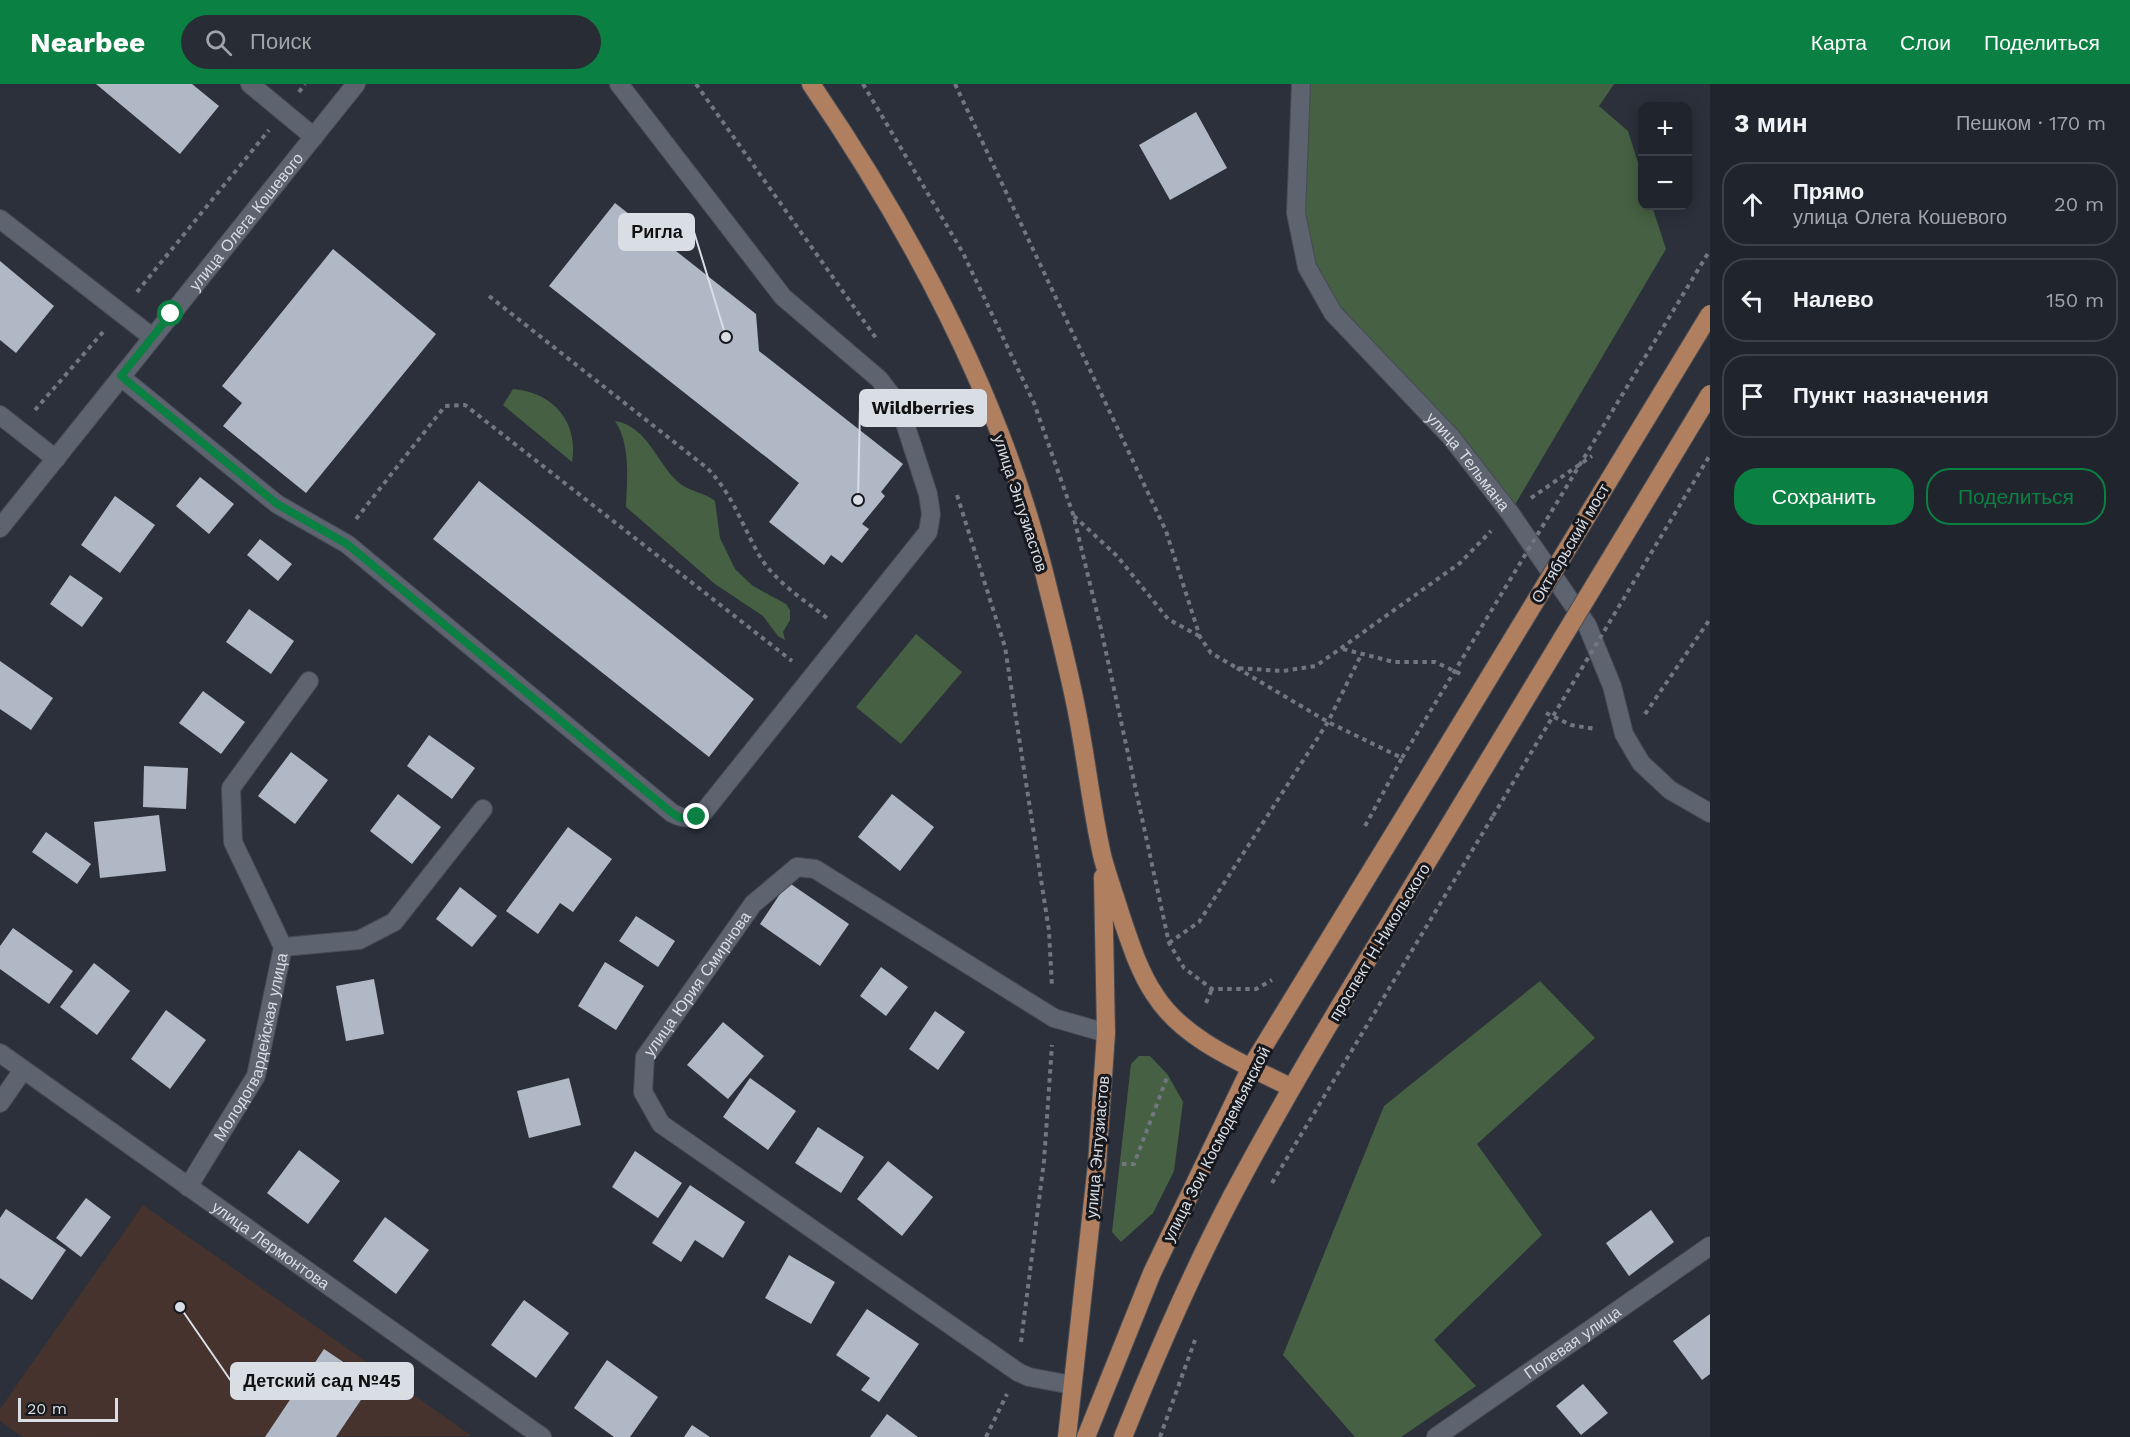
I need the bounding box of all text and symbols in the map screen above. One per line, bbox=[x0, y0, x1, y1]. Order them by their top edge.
search box bbox=[181, 15, 601, 69]
text: Nearbee bbox=[30, 26, 145, 59]
icon: search bbox=[202, 26, 235, 59]
text: Поиск bbox=[250, 29, 311, 54]
text: Карта bbox=[1811, 30, 1867, 55]
text: Слои bbox=[1900, 30, 1951, 55]
text: Поделиться bbox=[1984, 30, 2100, 55]
map controls bbox=[1638, 102, 1692, 210]
button: + bbox=[1638, 102, 1692, 156]
text: 3 мин bbox=[1734, 108, 1808, 138]
text: Пешком · 170 m bbox=[1956, 111, 2106, 135]
street label: улица Олега Кошевого bbox=[185, 149, 307, 295]
button: − bbox=[1638, 156, 1692, 210]
text: Прямо bbox=[1793, 179, 1864, 204]
icon: ahead bbox=[1736, 188, 1769, 221]
text: 20 m bbox=[2054, 192, 2104, 216]
text: улица Олега Кошевого bbox=[1793, 205, 2007, 229]
callout: Ригла bbox=[619, 214, 694, 250]
text: Ригла bbox=[631, 221, 684, 242]
icon: left bbox=[1736, 284, 1769, 317]
text: Налево bbox=[1793, 287, 1874, 312]
text: 150 m bbox=[2046, 288, 2104, 312]
route start bbox=[157, 300, 183, 326]
icon: arrive bbox=[1736, 380, 1769, 413]
text: Пункт назначения bbox=[1793, 383, 1989, 408]
callout: Wildberries bbox=[860, 390, 986, 426]
text: Wildberries bbox=[872, 397, 975, 418]
street label: улица Тельмана bbox=[1422, 408, 1514, 515]
street label: улица Энтузиастов bbox=[989, 432, 1052, 574]
button: Сохранить bbox=[1734, 468, 1914, 525]
button: Поделиться bbox=[1926, 468, 2106, 525]
street label: Октябрьский мост bbox=[1527, 480, 1614, 606]
route end bbox=[683, 803, 709, 829]
street label: проспект Н.Никольского bbox=[1325, 860, 1434, 1024]
street label: улица Юрия Смирнова bbox=[639, 908, 755, 1060]
street label: Молодогвардейская улица bbox=[210, 951, 292, 1144]
street label: улица Зои Космодемьянской bbox=[1159, 1044, 1274, 1245]
street label: улица Энтузиастов bbox=[1082, 1075, 1113, 1219]
street label: улица Лермонтова bbox=[208, 1197, 333, 1294]
street label: Полевая улица bbox=[1520, 1302, 1625, 1383]
callout: Детский сад №45 bbox=[231, 1363, 413, 1399]
text: Детский сад №45 bbox=[243, 1370, 401, 1391]
scale bar bbox=[18, 1395, 118, 1422]
text: 20 m bbox=[27, 1399, 67, 1418]

